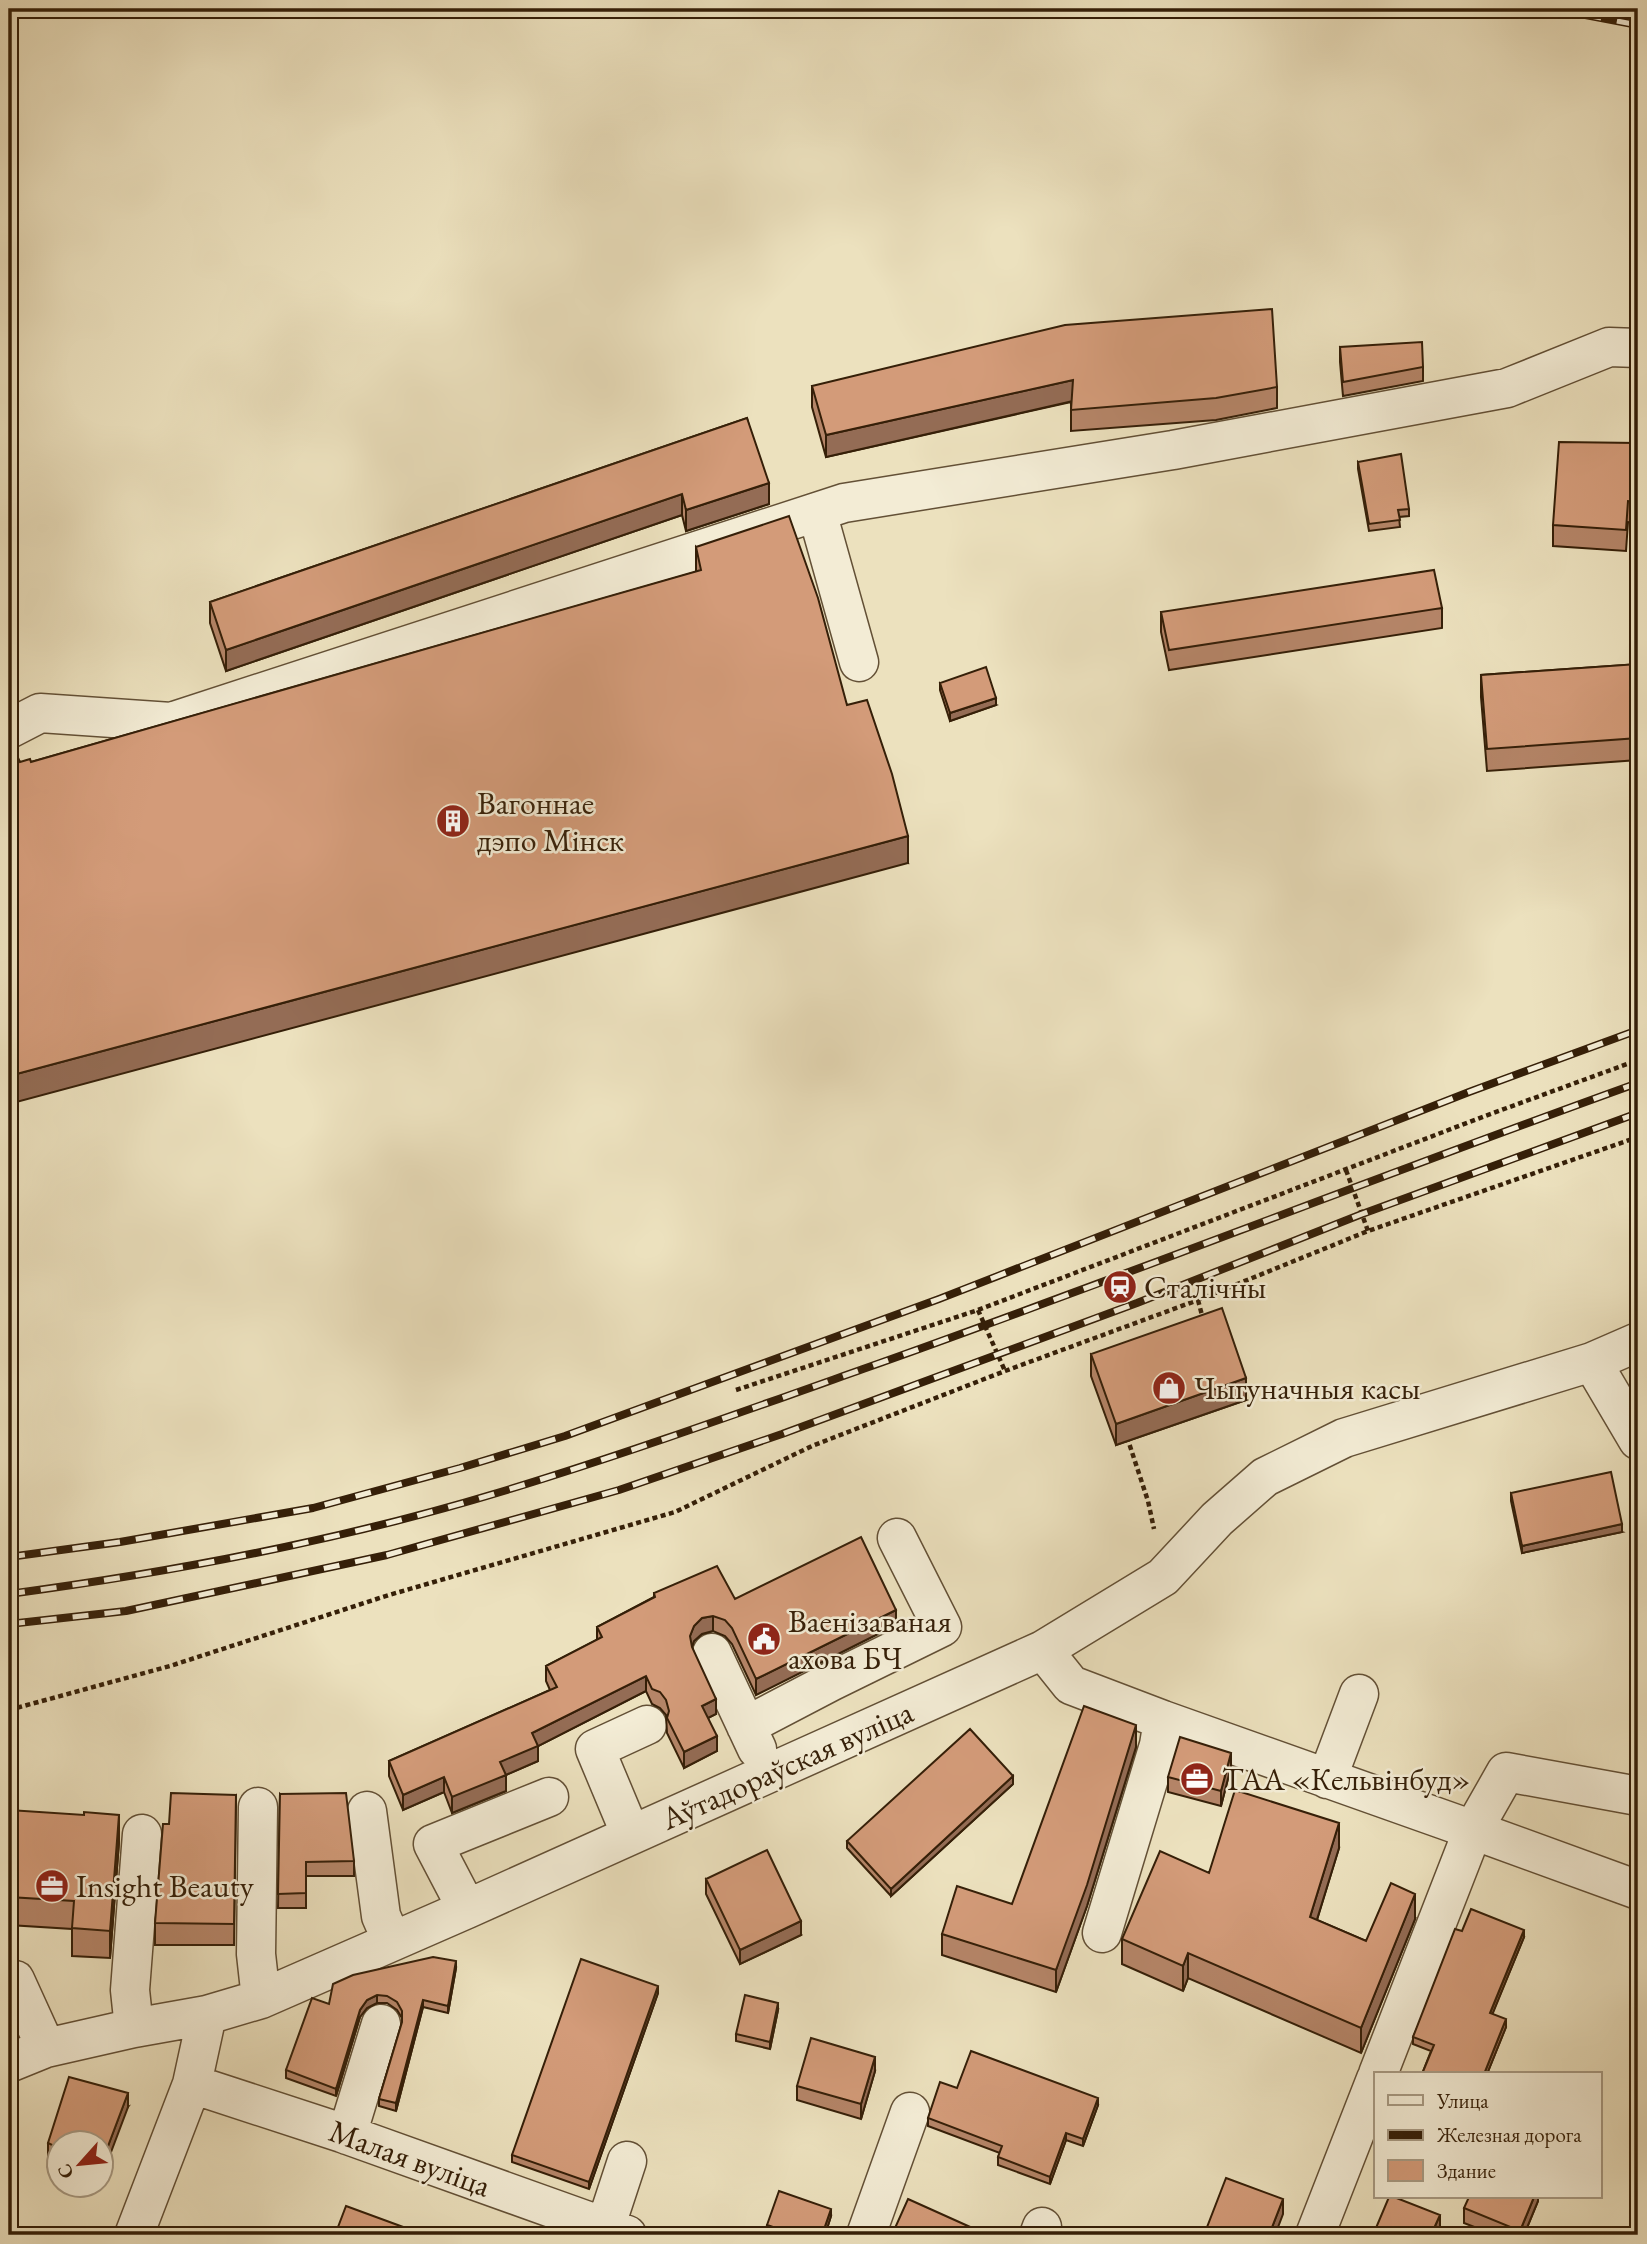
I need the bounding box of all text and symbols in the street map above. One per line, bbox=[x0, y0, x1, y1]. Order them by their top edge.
place label: Вагоннае дэпо Мінск bbox=[477, 782, 624, 861]
building icon: Вагоннае дэпо Мінск bbox=[434, 802, 472, 840]
place label: Сталічны bbox=[1144, 1266, 1266, 1308]
station icon: Сталічны bbox=[1101, 1268, 1139, 1306]
place label: Чыгуначныя касы bbox=[1194, 1367, 1420, 1409]
shop icon: Чыгуначныя касы bbox=[1150, 1369, 1188, 1407]
place label: Ваенізаваная ахова БЧ bbox=[788, 1600, 952, 1679]
public building icon: Ваенізаваная ахова БЧ bbox=[745, 1620, 783, 1658]
street label: Аўтадораўская вуліца bbox=[654, 1691, 920, 1840]
place label: ТАА «Кельвінбуд» bbox=[1222, 1758, 1471, 1800]
office icon: ТАА «Кельвінбуд» bbox=[1178, 1760, 1216, 1798]
place label: Insight Beauty bbox=[76, 1865, 255, 1907]
office icon: Insight Beauty bbox=[33, 1867, 71, 1905]
legend bbox=[1374, 2072, 1602, 2198]
text: Улица bbox=[1436, 2087, 1489, 2114]
street label: Малая вуліца bbox=[324, 2109, 497, 2207]
text: Железная дорога bbox=[1436, 2121, 1582, 2148]
north arrow bbox=[46, 2128, 116, 2198]
text: Здание bbox=[1437, 2157, 1496, 2184]
text: С bbox=[51, 2160, 79, 2183]

